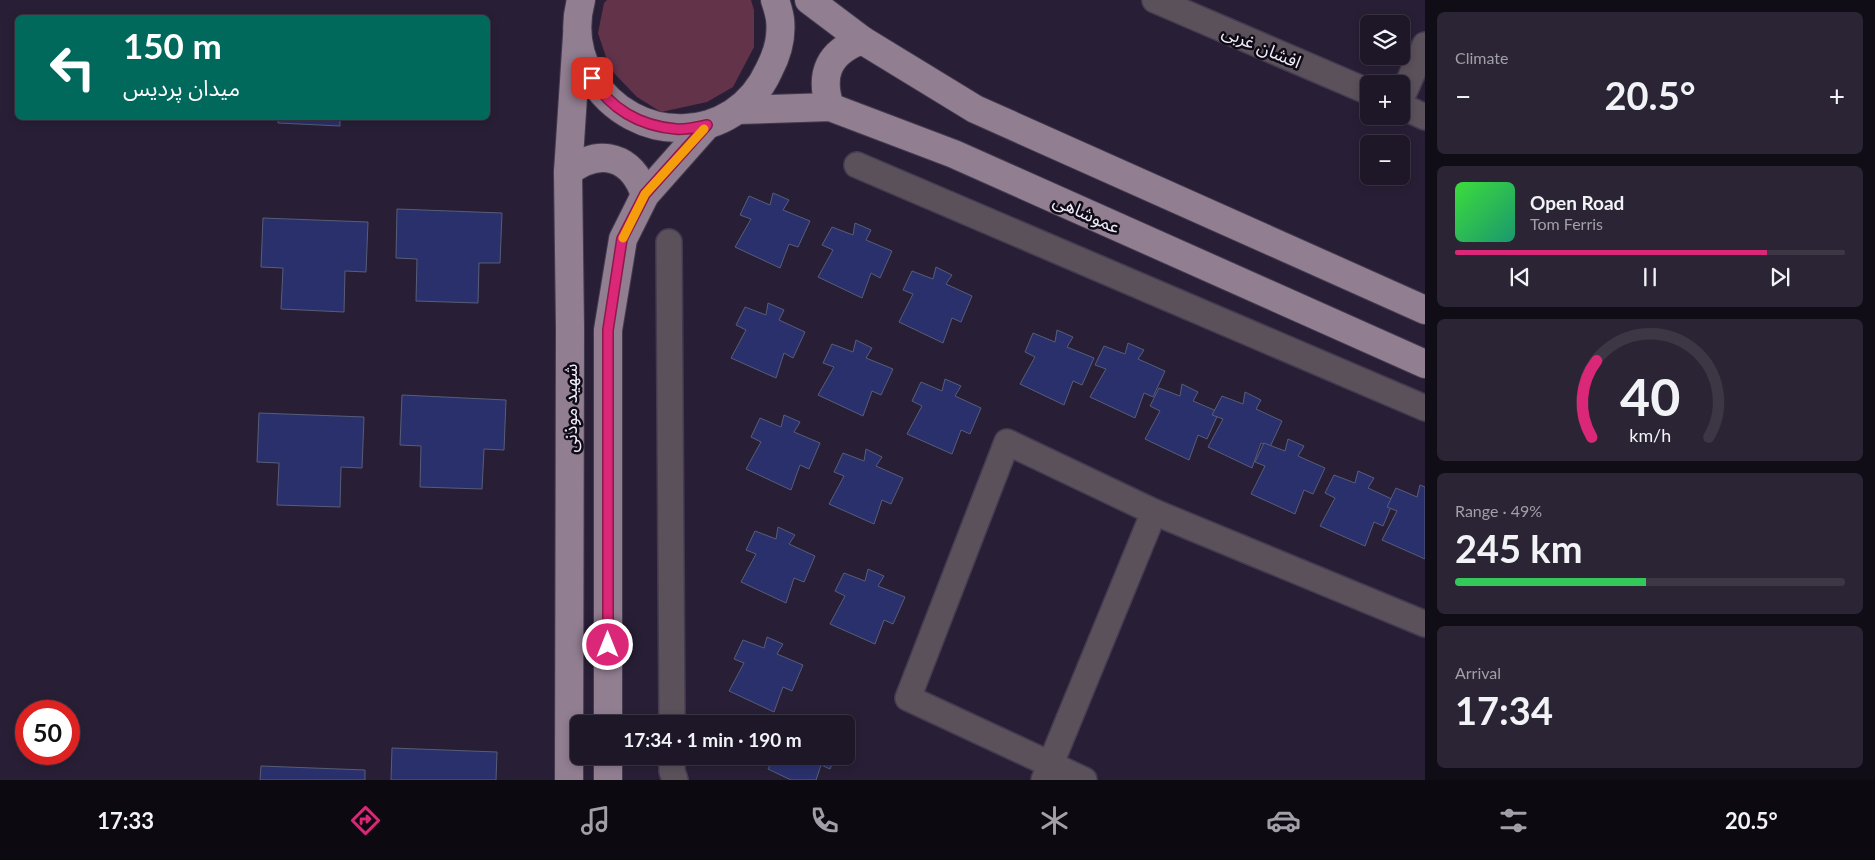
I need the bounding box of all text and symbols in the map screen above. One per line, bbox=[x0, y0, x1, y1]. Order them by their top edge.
map controls bbox=[1360, 15, 1410, 185]
button: layers bbox=[1360, 15, 1410, 65]
street label: افشان غربی bbox=[1219, 20, 1305, 73]
text: 150 m bbox=[123, 24, 222, 66]
icon: left bbox=[40, 35, 105, 100]
text: Climate bbox=[1455, 48, 1508, 67]
pin bbox=[571, 57, 613, 99]
icon: arrive bbox=[578, 64, 606, 92]
text: 20.5° bbox=[1605, 72, 1695, 118]
text: میدان پردیس bbox=[123, 74, 240, 101]
button: + bbox=[1360, 75, 1410, 125]
text: − bbox=[1455, 79, 1471, 113]
text: + bbox=[1829, 79, 1845, 113]
button: − bbox=[1360, 135, 1410, 185]
street label: عموشاهی bbox=[1050, 189, 1124, 238]
text: Open Road bbox=[1530, 191, 1624, 214]
text: Tom Ferris bbox=[1530, 214, 1603, 233]
icon: previous bbox=[1506, 263, 1534, 291]
icon: pause bbox=[1636, 263, 1664, 291]
icon: next bbox=[1766, 263, 1794, 291]
street label: شهید موذنی bbox=[559, 364, 582, 452]
text: 40 bbox=[1620, 365, 1680, 427]
text: km/h bbox=[1629, 424, 1671, 446]
text: Range · 49% bbox=[1455, 501, 1542, 520]
text: 245 km bbox=[1455, 525, 1583, 571]
position arrow bbox=[581, 618, 633, 670]
text: Arrival bbox=[1455, 663, 1501, 682]
text: 17:34 bbox=[1455, 687, 1553, 733]
speed limit sign: 50 bbox=[15, 700, 80, 765]
text: 17:34 · 1 min · 190 m bbox=[623, 728, 802, 751]
icon: directions bbox=[348, 803, 383, 838]
icon: music bbox=[578, 803, 613, 838]
icon: phone bbox=[807, 803, 842, 838]
icon: climate bbox=[1037, 803, 1072, 838]
icon: car bbox=[1266, 803, 1301, 838]
icon: filters bbox=[1496, 803, 1531, 838]
text: 17:33 bbox=[97, 807, 154, 834]
text: 20.5° bbox=[1725, 807, 1778, 834]

